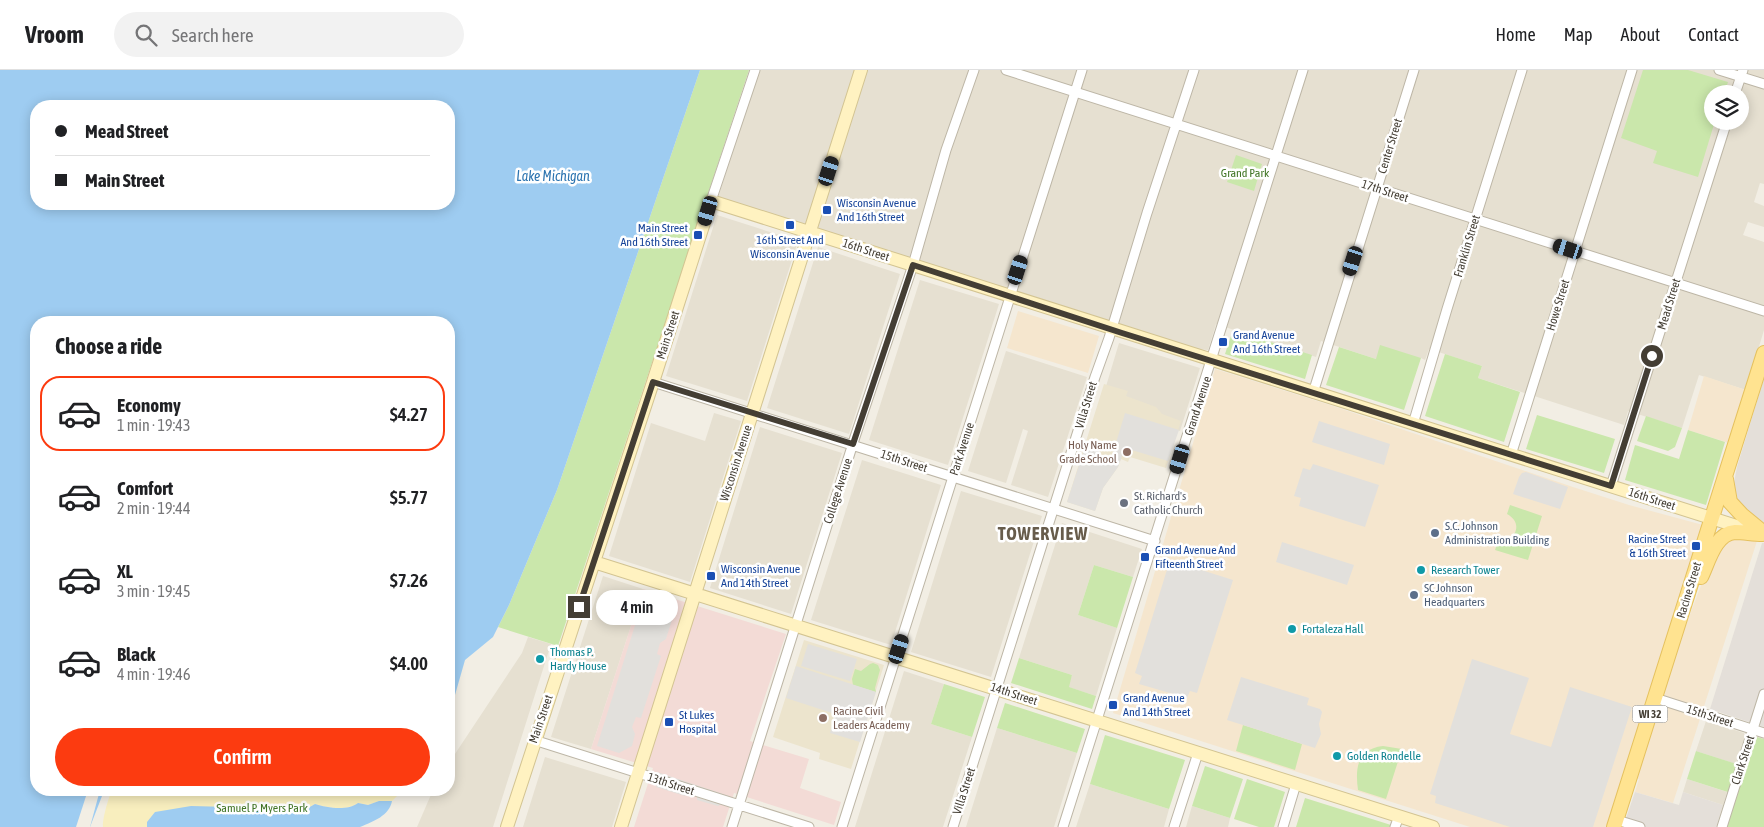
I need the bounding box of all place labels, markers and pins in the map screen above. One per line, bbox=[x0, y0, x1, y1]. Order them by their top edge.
place label: Wisconsin Avenue And 16th Street bbox=[837, 196, 916, 224]
marker: Wisconsin Avenue And 16th Street bbox=[821, 204, 833, 216]
marker: 16th Street And Wisconsin Avenue bbox=[784, 219, 796, 231]
place label: Main Street And 16th Street bbox=[620, 221, 689, 249]
marker: Main Street And 16th Street bbox=[692, 229, 704, 241]
place label: 16th Street And Wisconsin Avenue bbox=[750, 233, 830, 261]
place label: Grand Avenue And 16th Street bbox=[1233, 328, 1301, 356]
marker: Grand Avenue And 16th Street bbox=[1217, 336, 1229, 348]
place label: Holy Name Grade School bbox=[1059, 438, 1118, 466]
marker: Holy Name Grade School bbox=[1121, 446, 1133, 458]
place label: St. Richard's Catholic Church bbox=[1134, 489, 1203, 517]
marker: St. Richard's Catholic Church bbox=[1118, 497, 1130, 509]
place label: S.C. Johnson Administration Building bbox=[1445, 519, 1550, 547]
marker: S.C. Johnson Administration Building bbox=[1429, 527, 1441, 539]
place label: Racine Street & 16th Street bbox=[1628, 532, 1687, 560]
marker: Racine Street & 16th Street bbox=[1690, 540, 1702, 552]
place label: Grand Avenue And Fifteenth Street bbox=[1155, 543, 1236, 571]
marker: Grand Avenue And Fifteenth Street bbox=[1139, 551, 1151, 563]
place label: Wisconsin Avenue And 14th Street bbox=[721, 562, 800, 590]
place label: Research Tower bbox=[1431, 563, 1500, 577]
marker: Research Tower bbox=[1415, 564, 1427, 576]
marker: Wisconsin Avenue And 14th Street bbox=[705, 570, 717, 582]
place label: SC Johnson Headquarters bbox=[1424, 581, 1485, 609]
marker: SC Johnson Headquarters bbox=[1408, 589, 1420, 601]
place label: Fortaleza Hall bbox=[1302, 622, 1364, 636]
marker: Fortaleza Hall bbox=[1286, 623, 1298, 635]
place label: Thomas P. Hardy House bbox=[550, 645, 606, 673]
marker: Thomas P. Hardy House bbox=[534, 653, 546, 665]
place label: Grand Avenue And 14th Street bbox=[1123, 691, 1191, 719]
marker: Grand Avenue And 14th Street bbox=[1107, 699, 1119, 711]
place label: Racine Civil Leaders Academy bbox=[833, 704, 910, 732]
place label: St Lukes Hospital bbox=[679, 708, 717, 736]
marker: Racine Civil Leaders Academy bbox=[817, 712, 829, 724]
marker: St Lukes Hospital bbox=[663, 716, 675, 728]
place label: Golden Rondelle bbox=[1347, 749, 1421, 763]
marker: Golden Rondelle bbox=[1331, 750, 1343, 762]

